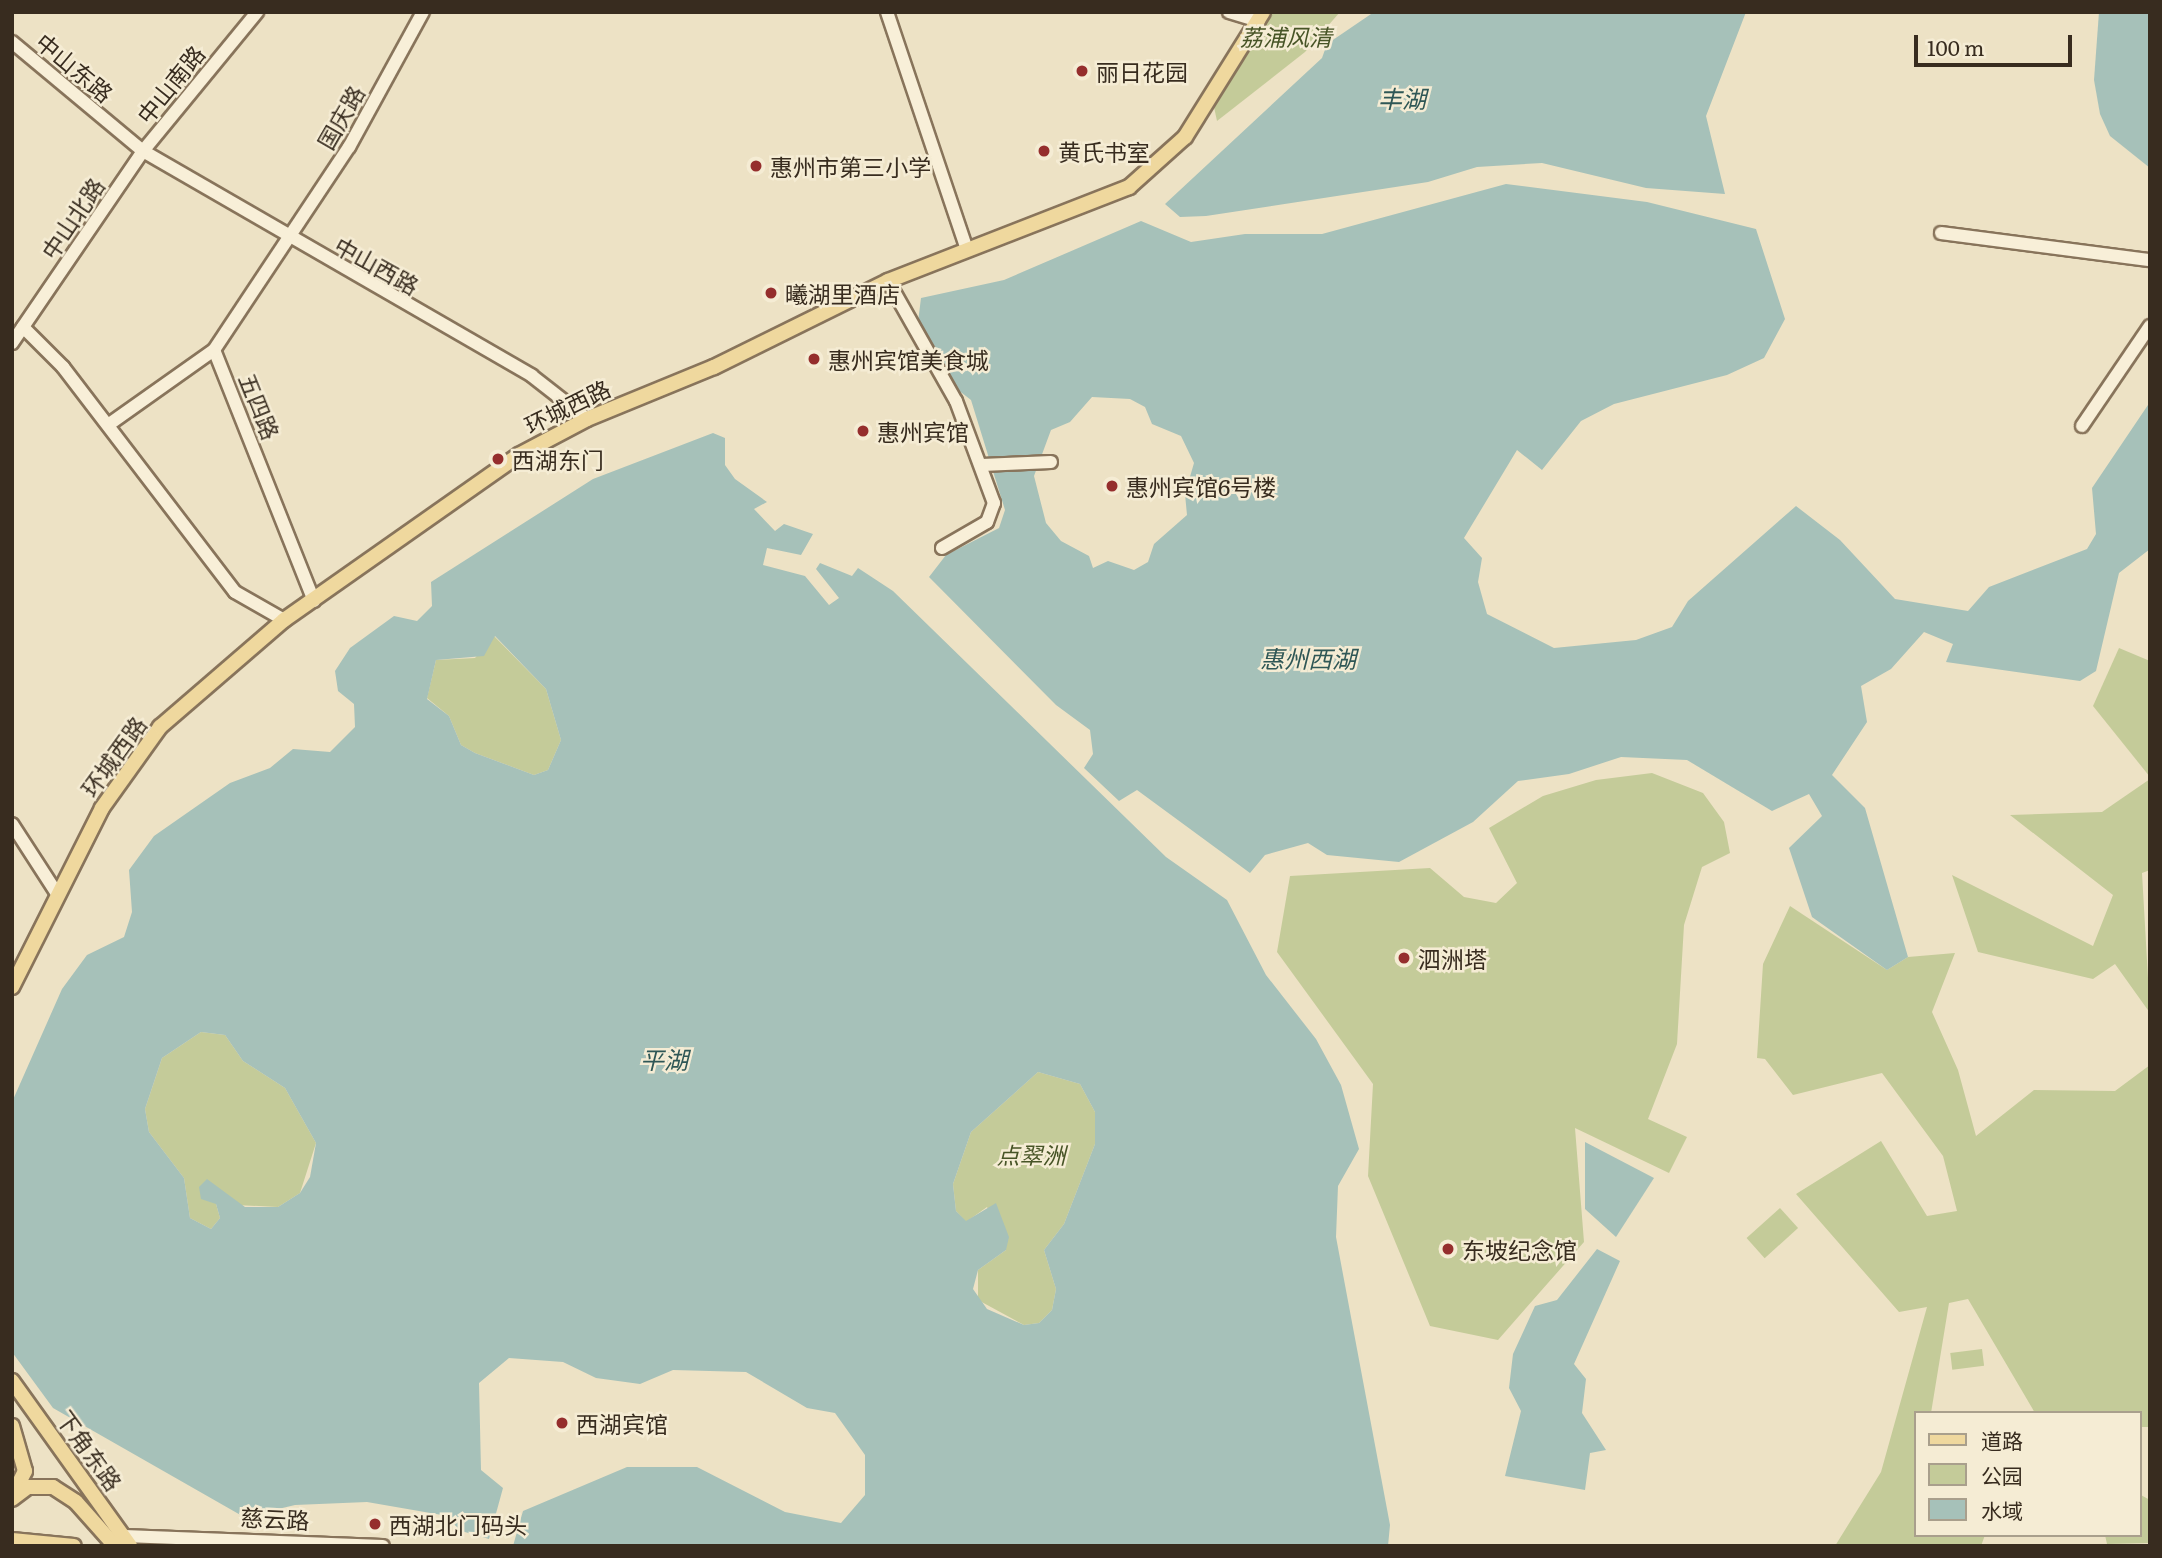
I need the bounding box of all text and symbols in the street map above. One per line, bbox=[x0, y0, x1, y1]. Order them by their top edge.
scale bar bbox=[1917, 21, 2074, 65]
park label: 荔浦风清 bbox=[1240, 22, 1332, 50]
street label: 中山东路 bbox=[31, 27, 119, 107]
text: 100 m bbox=[1927, 31, 1984, 62]
street label: 中山南路 bbox=[130, 40, 210, 128]
place label: 丽日花园 bbox=[1096, 57, 1188, 85]
marker: 丽日花园 bbox=[1074, 63, 1090, 79]
street label: 国庆路 bbox=[311, 80, 369, 154]
water label: 丰湖 bbox=[1378, 84, 1426, 112]
place label: 黄氏书室 bbox=[1058, 137, 1150, 165]
marker: 黄氏书室 bbox=[1036, 143, 1052, 159]
place label: 惠州市第三小学 bbox=[770, 152, 931, 180]
marker: 惠州市第三小学 bbox=[748, 158, 764, 174]
street label: 中山北路 bbox=[35, 172, 109, 264]
street label: 中山西路 bbox=[330, 231, 424, 299]
place label: 曦湖里酒店 bbox=[785, 279, 900, 307]
marker: 曦湖里酒店 bbox=[763, 285, 779, 301]
place label: 惠州宾馆美食城 bbox=[828, 345, 989, 373]
marker: 惠州宾馆美食城 bbox=[806, 351, 822, 367]
street label: 五四路 bbox=[234, 369, 286, 443]
street label: 环城西路 bbox=[520, 373, 614, 439]
place label: 惠州宾馆 bbox=[877, 417, 969, 445]
marker: 惠州宾馆 bbox=[855, 423, 871, 439]
place label: 西湖东门 bbox=[512, 445, 604, 473]
marker: 西湖东门 bbox=[490, 451, 506, 467]
place label: 惠州宾馆6号楼 bbox=[1126, 472, 1276, 500]
marker: 惠州宾馆6号楼 bbox=[1104, 478, 1120, 494]
water label: 惠州西湖 bbox=[1260, 644, 1356, 672]
street label: 环城西路 bbox=[75, 711, 151, 801]
place label: 泗洲塔 bbox=[1418, 944, 1487, 972]
marker: 泗洲塔 bbox=[1396, 950, 1412, 966]
water label: 平湖 bbox=[640, 1045, 688, 1073]
park label: 点翠洲 bbox=[997, 1140, 1065, 1168]
place label: 东坡纪念馆 bbox=[1462, 1235, 1577, 1263]
marker: 东坡纪念馆 bbox=[1440, 1241, 1456, 1257]
street label: 下角东路 bbox=[52, 1405, 128, 1495]
place label: 西湖宾馆 bbox=[576, 1409, 668, 1437]
legend bbox=[1913, 1411, 2141, 1537]
marker: 西湖宾馆 bbox=[554, 1415, 570, 1431]
text: 道路 bbox=[1981, 1424, 2023, 1455]
text: 公园 bbox=[1981, 1459, 2023, 1490]
text: 水域 bbox=[1981, 1494, 2023, 1525]
street label: 慈云路 bbox=[240, 1502, 310, 1534]
place label: 西湖北门码头 bbox=[389, 1510, 527, 1538]
marker: 西湖北门码头 bbox=[367, 1516, 383, 1532]

